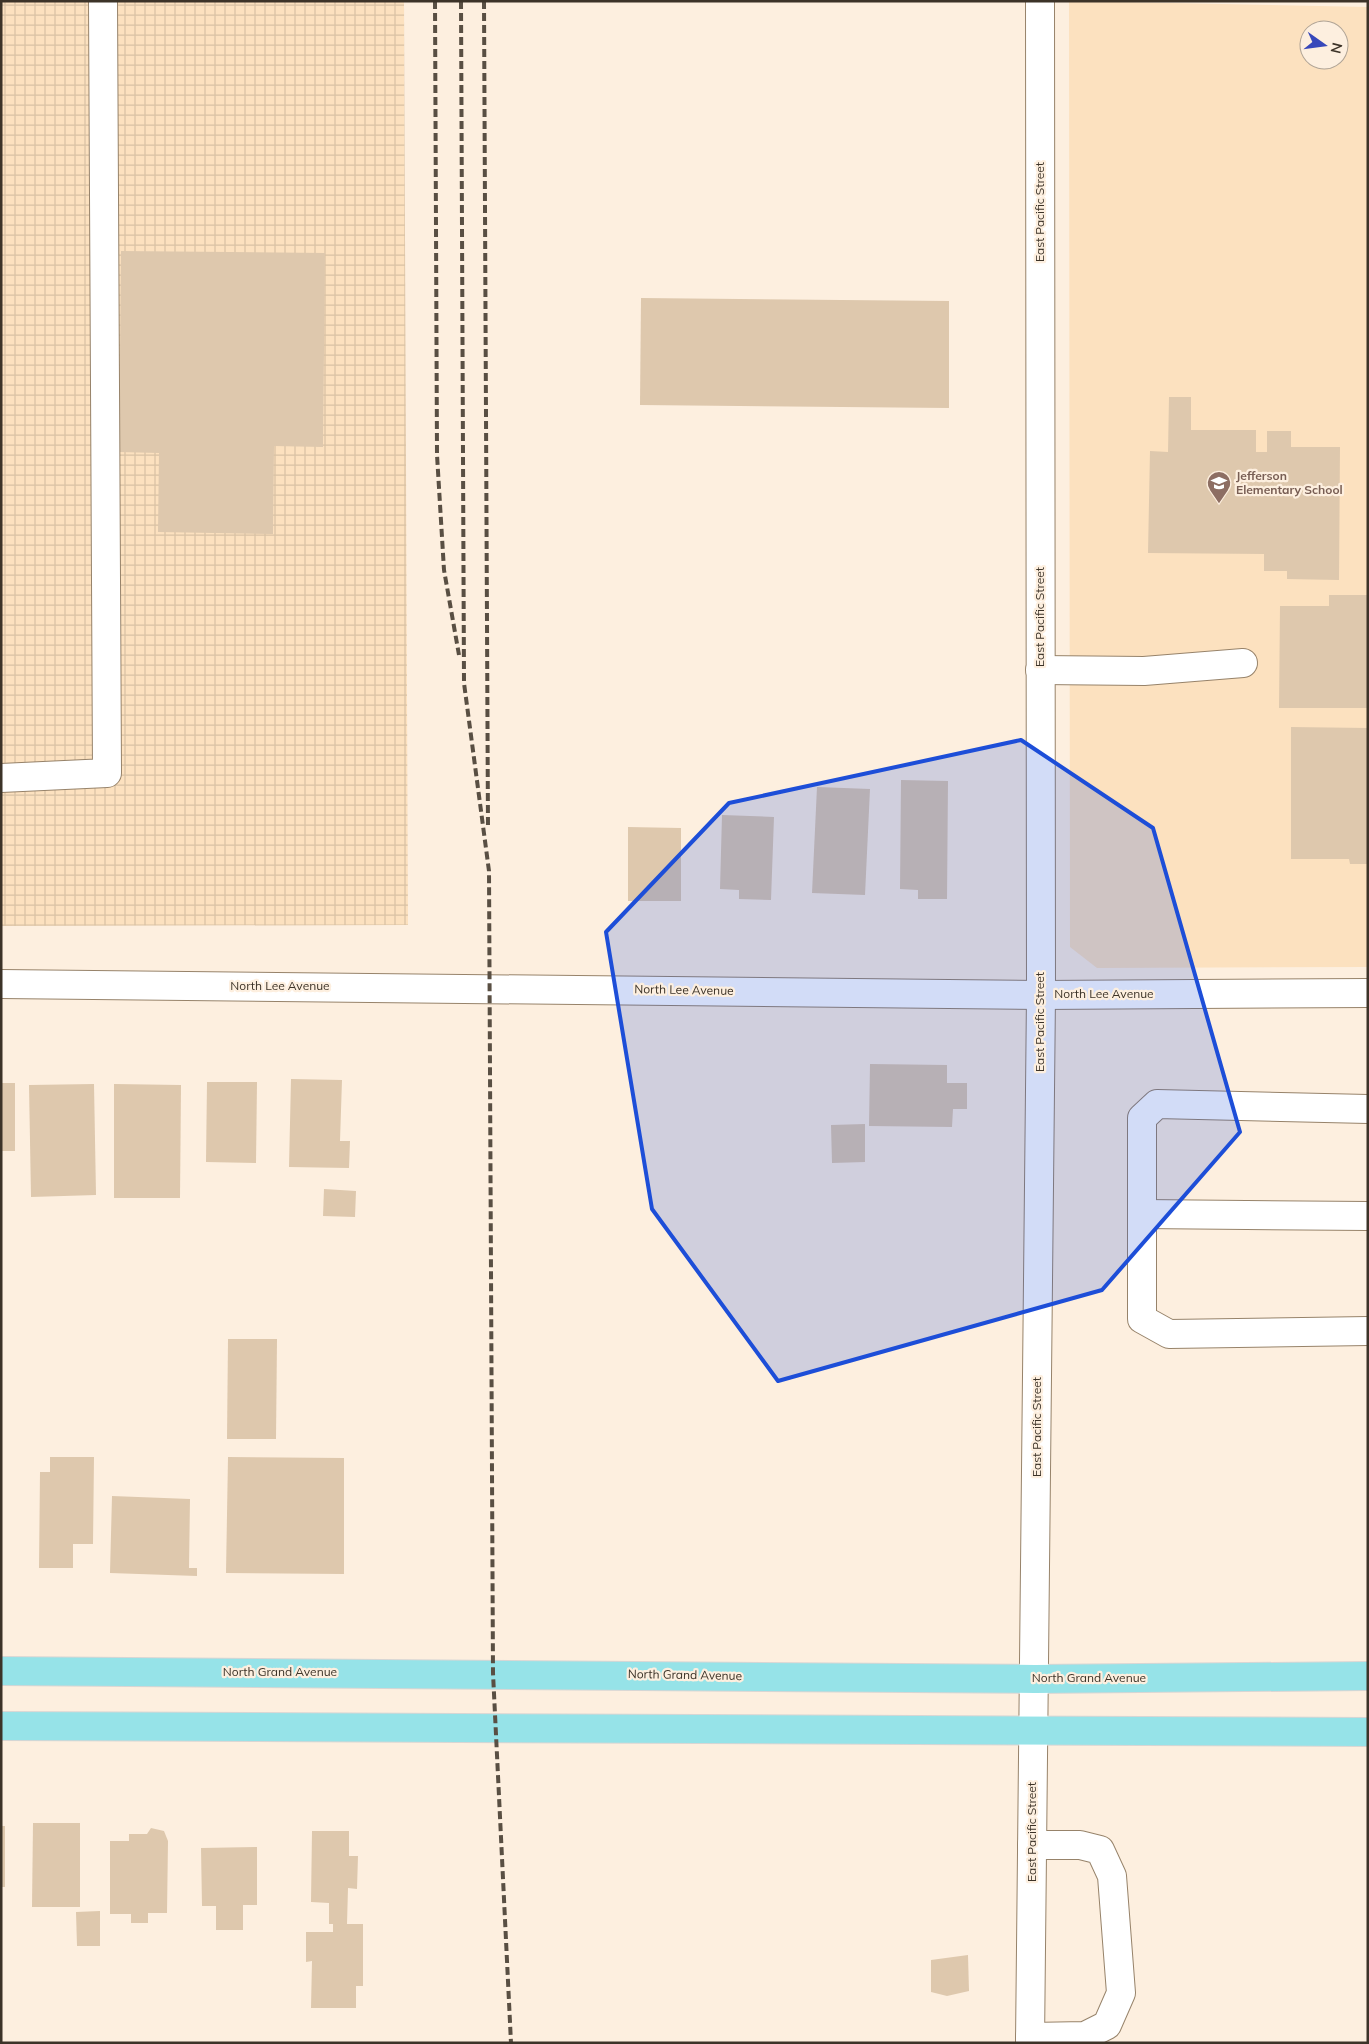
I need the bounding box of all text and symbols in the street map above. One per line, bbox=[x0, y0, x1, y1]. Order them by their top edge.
north arrow bbox=[1299, 20, 1349, 70]
text: N bbox=[1327, 41, 1347, 55]
street label: East Pacific Street bbox=[1032, 162, 1047, 262]
place label: Jefferson Elementary School bbox=[1236, 468, 1343, 497]
school or university icon: Jefferson Elementary School bbox=[1206, 470, 1232, 504]
street label: East Pacific Street bbox=[1032, 567, 1047, 667]
street label: East Pacific Street bbox=[1032, 972, 1047, 1072]
street label: North Lee Avenue bbox=[230, 978, 330, 993]
street label: North Lee Avenue bbox=[634, 981, 734, 998]
street label: North Lee Avenue bbox=[1054, 986, 1154, 1001]
street label: East Pacific Street bbox=[1029, 1377, 1044, 1477]
street label: North Grand Avenue bbox=[223, 1664, 337, 1679]
street label: North Grand Avenue bbox=[628, 1666, 742, 1683]
street label: North Grand Avenue bbox=[1032, 1670, 1146, 1685]
street label: East Pacific Street bbox=[1024, 1782, 1039, 1882]

